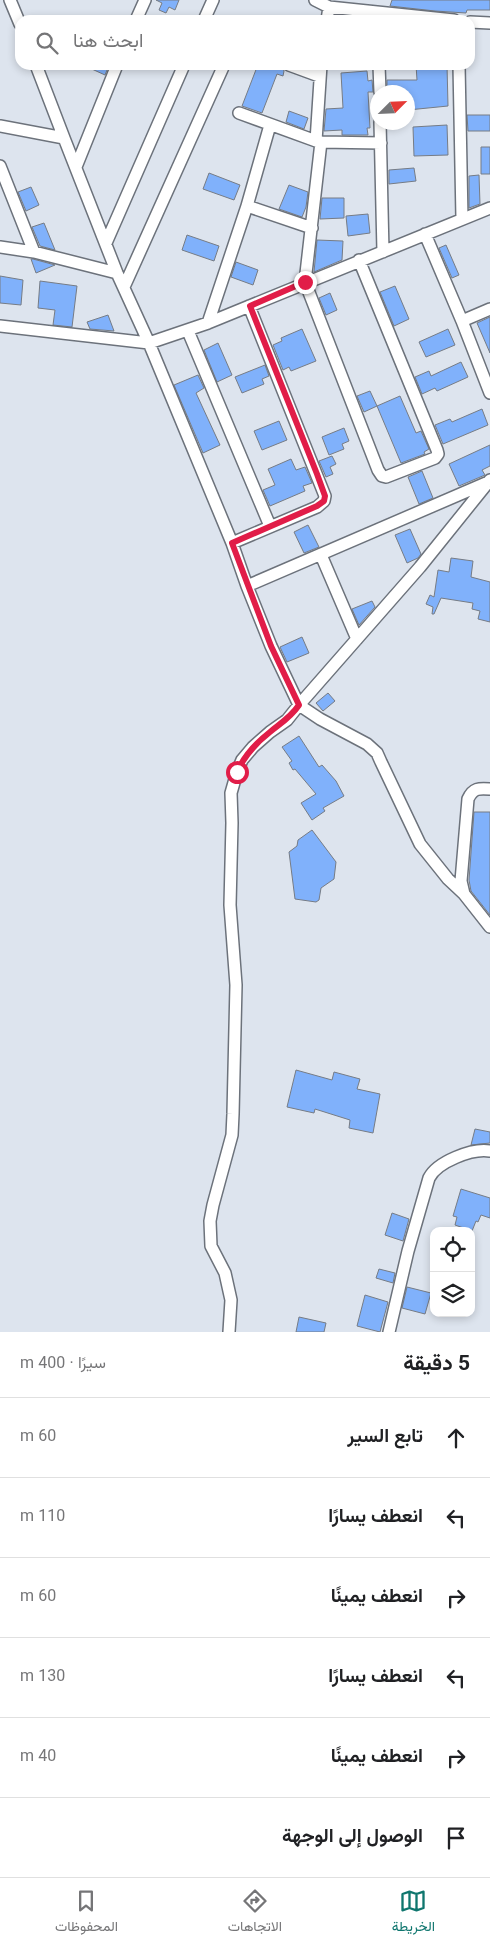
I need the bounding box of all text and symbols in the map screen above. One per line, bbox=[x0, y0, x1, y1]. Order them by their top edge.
search box bbox=[15, 15, 475, 70]
text: ابحث هنا bbox=[73, 28, 143, 57]
icon: search bbox=[33, 29, 61, 57]
north arrow bbox=[370, 85, 415, 130]
route end bbox=[294, 271, 317, 294]
route start bbox=[226, 761, 249, 784]
map controls bbox=[430, 1227, 475, 1317]
button: locate bbox=[430, 1227, 475, 1272]
button: layers bbox=[430, 1272, 475, 1317]
text: 5 دقيقة bbox=[403, 1348, 470, 1381]
text: سيرًا · 400 m bbox=[20, 1352, 106, 1377]
text: تابع السير bbox=[347, 1423, 423, 1452]
icon: ahead bbox=[442, 1424, 470, 1452]
text: 60 m bbox=[20, 1425, 56, 1450]
text: انعطف يسارًا bbox=[328, 1503, 423, 1532]
icon: left bbox=[442, 1504, 470, 1532]
text: 110 m bbox=[20, 1505, 65, 1530]
text: انعطف يمينًا bbox=[331, 1583, 423, 1612]
icon: right bbox=[442, 1584, 470, 1612]
text: 60 m bbox=[20, 1585, 56, 1610]
text: انعطف يسارًا bbox=[328, 1663, 423, 1692]
icon: left bbox=[442, 1664, 470, 1692]
text: 130 m bbox=[20, 1665, 65, 1690]
text: انعطف يمينًا bbox=[331, 1743, 423, 1772]
icon: right bbox=[442, 1744, 470, 1772]
text: 40 m bbox=[20, 1745, 56, 1770]
text: الوصول إلى الوجهة bbox=[282, 1823, 423, 1852]
icon: arrive bbox=[442, 1824, 470, 1852]
tab: المحفوظات bbox=[55, 1887, 118, 1939]
tab: الاتجاهات bbox=[228, 1887, 282, 1939]
tab: الخريطة bbox=[392, 1887, 435, 1939]

